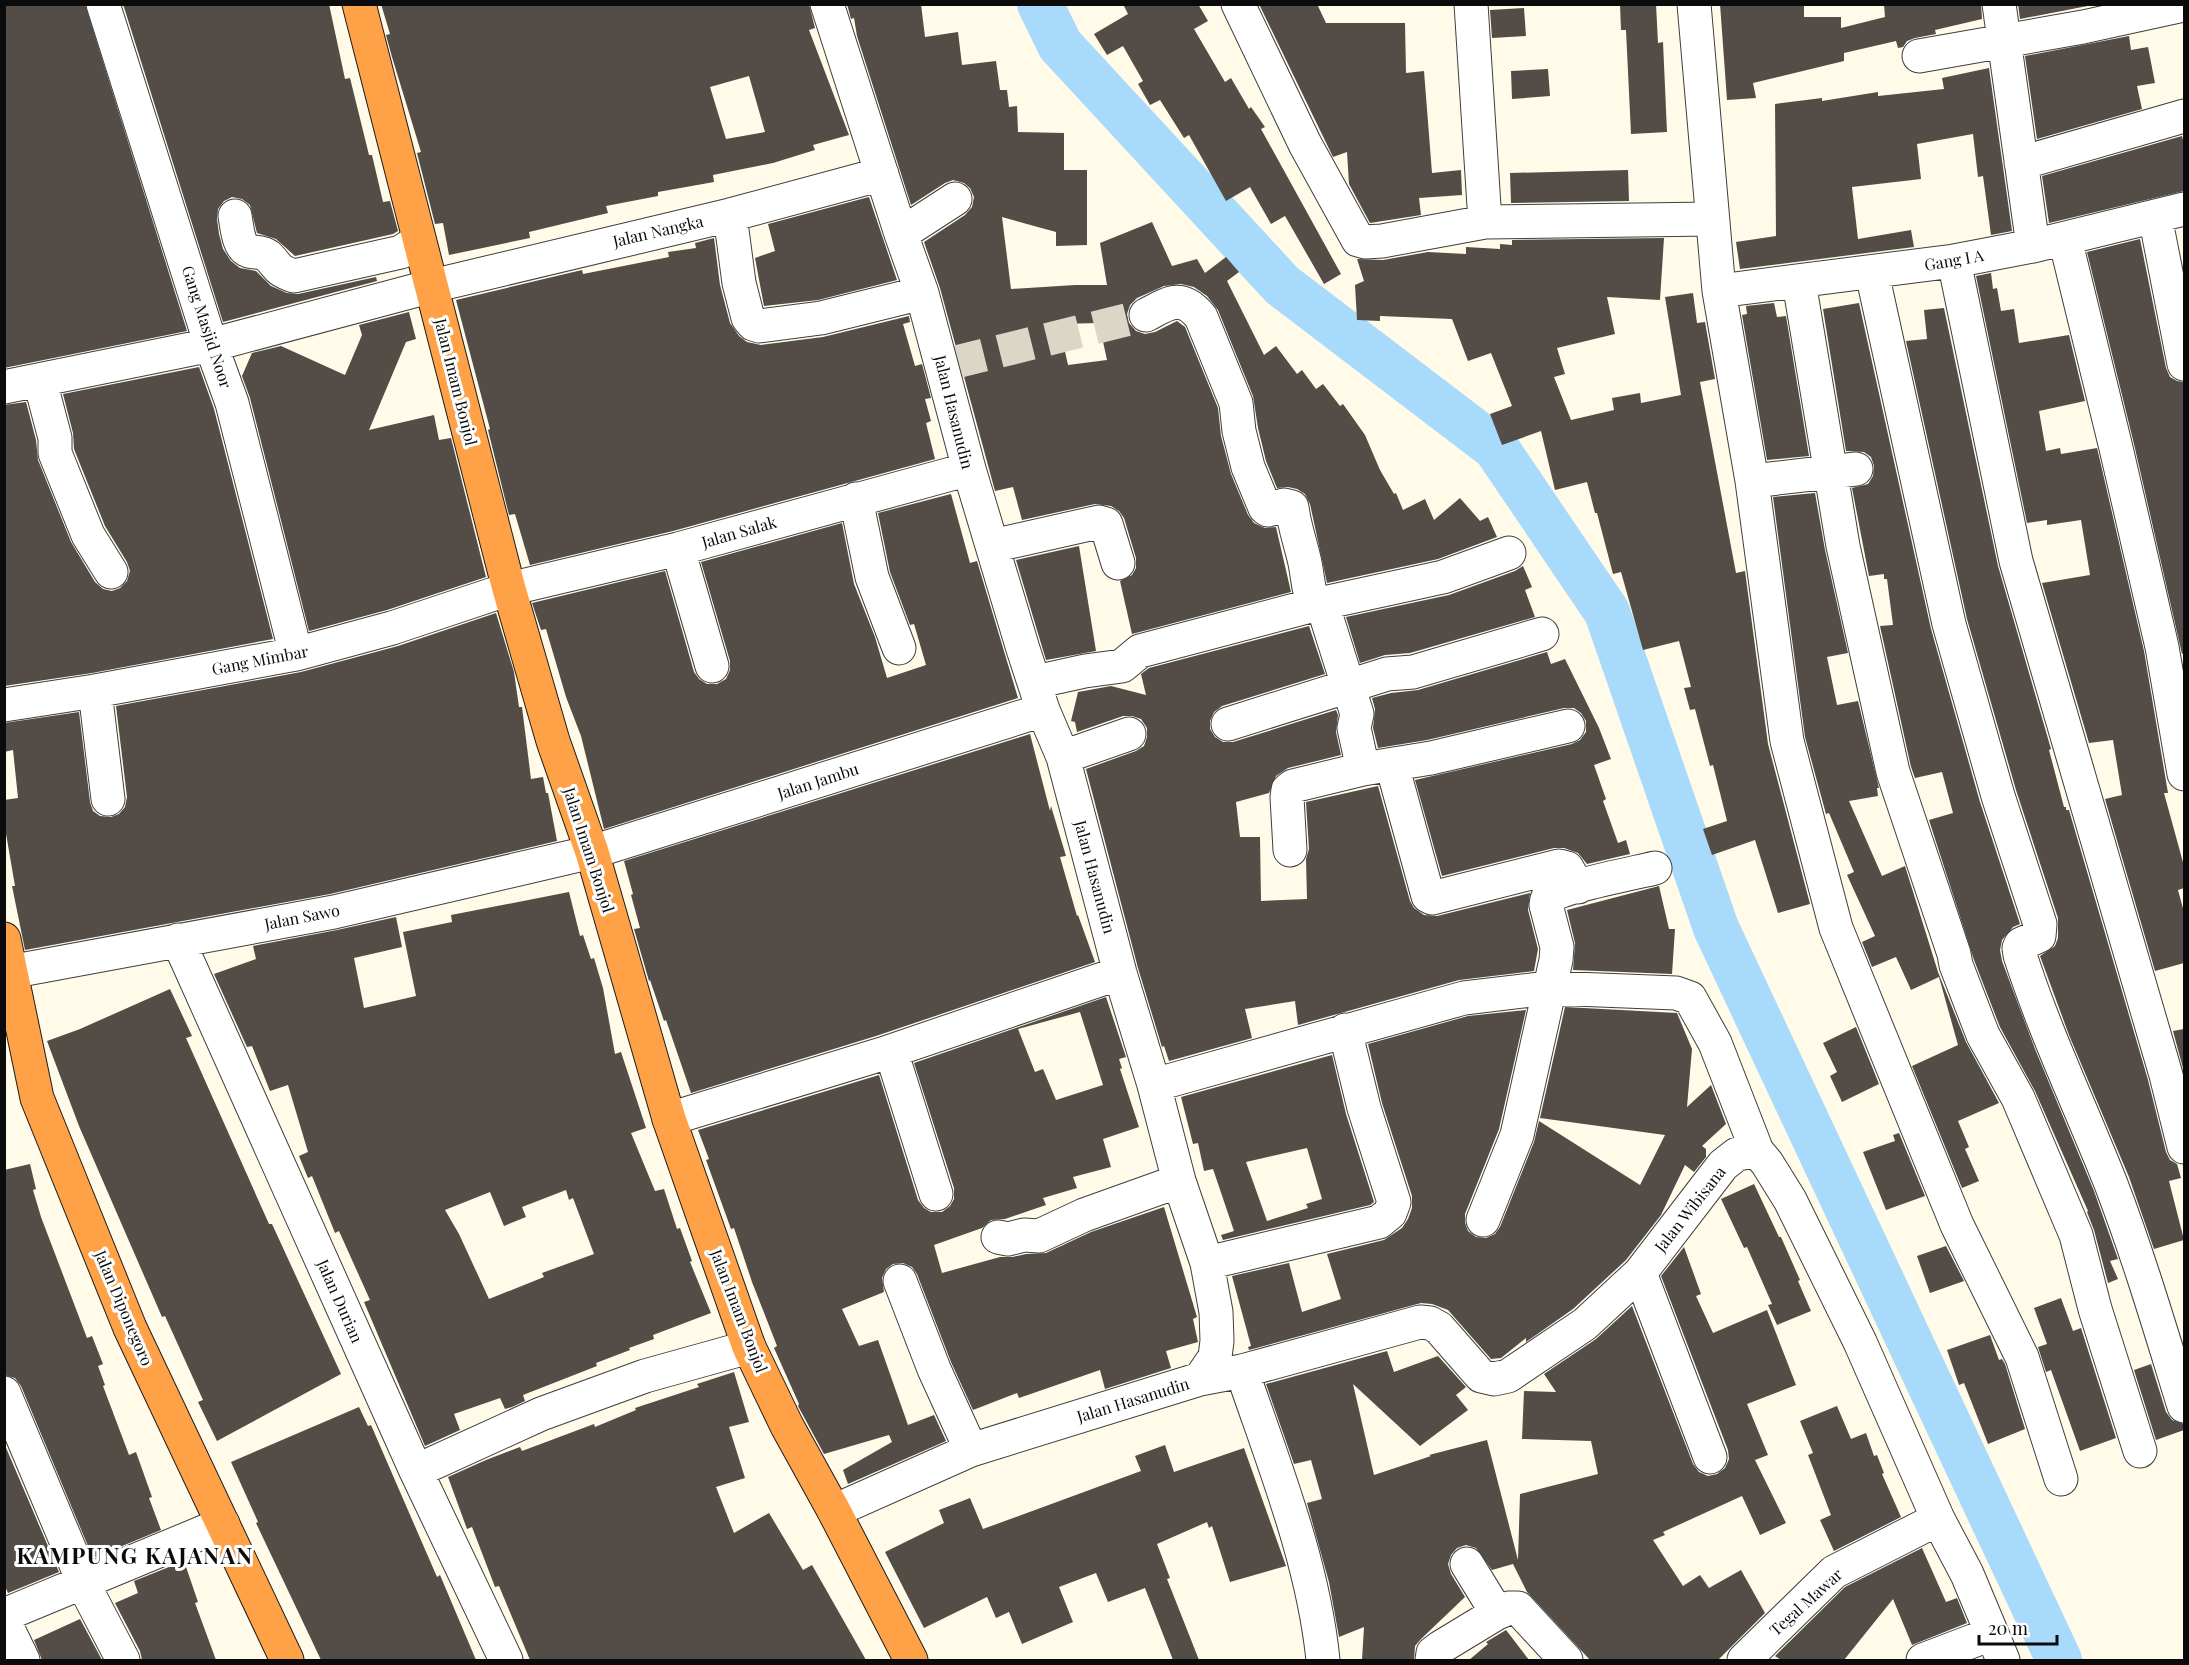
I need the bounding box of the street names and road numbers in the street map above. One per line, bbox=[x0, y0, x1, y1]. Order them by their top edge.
street label: Jalan Nangka bbox=[610, 210, 705, 251]
street label: Gang I A bbox=[1923, 244, 1986, 275]
street label: Gang Masjid Noor bbox=[178, 263, 237, 391]
street label: Jalan Imam Bonjol bbox=[430, 315, 483, 448]
street label: Jalan Hasanudin bbox=[930, 352, 979, 471]
street label: Jalan Salak bbox=[698, 511, 779, 552]
street label: Gang Mimbar bbox=[210, 640, 310, 679]
street label: Jalan Jambu bbox=[774, 758, 861, 804]
street label: Jalan Imam Bonjol bbox=[559, 784, 620, 916]
street label: Jalan Hasanudin bbox=[1070, 817, 1121, 936]
street label: Jalan Sawo bbox=[261, 899, 342, 934]
street label: Jalan Wibisana bbox=[1649, 1161, 1730, 1257]
street label: Jalan Imam Bonjol bbox=[706, 1245, 773, 1376]
street label: Jalan Diponegoro bbox=[90, 1246, 158, 1369]
street label: Jalan Durian bbox=[312, 1255, 368, 1346]
street label: Jalan Hasanudin bbox=[1073, 1372, 1192, 1427]
street label: Tegal Mawar bbox=[1765, 1563, 1847, 1640]

